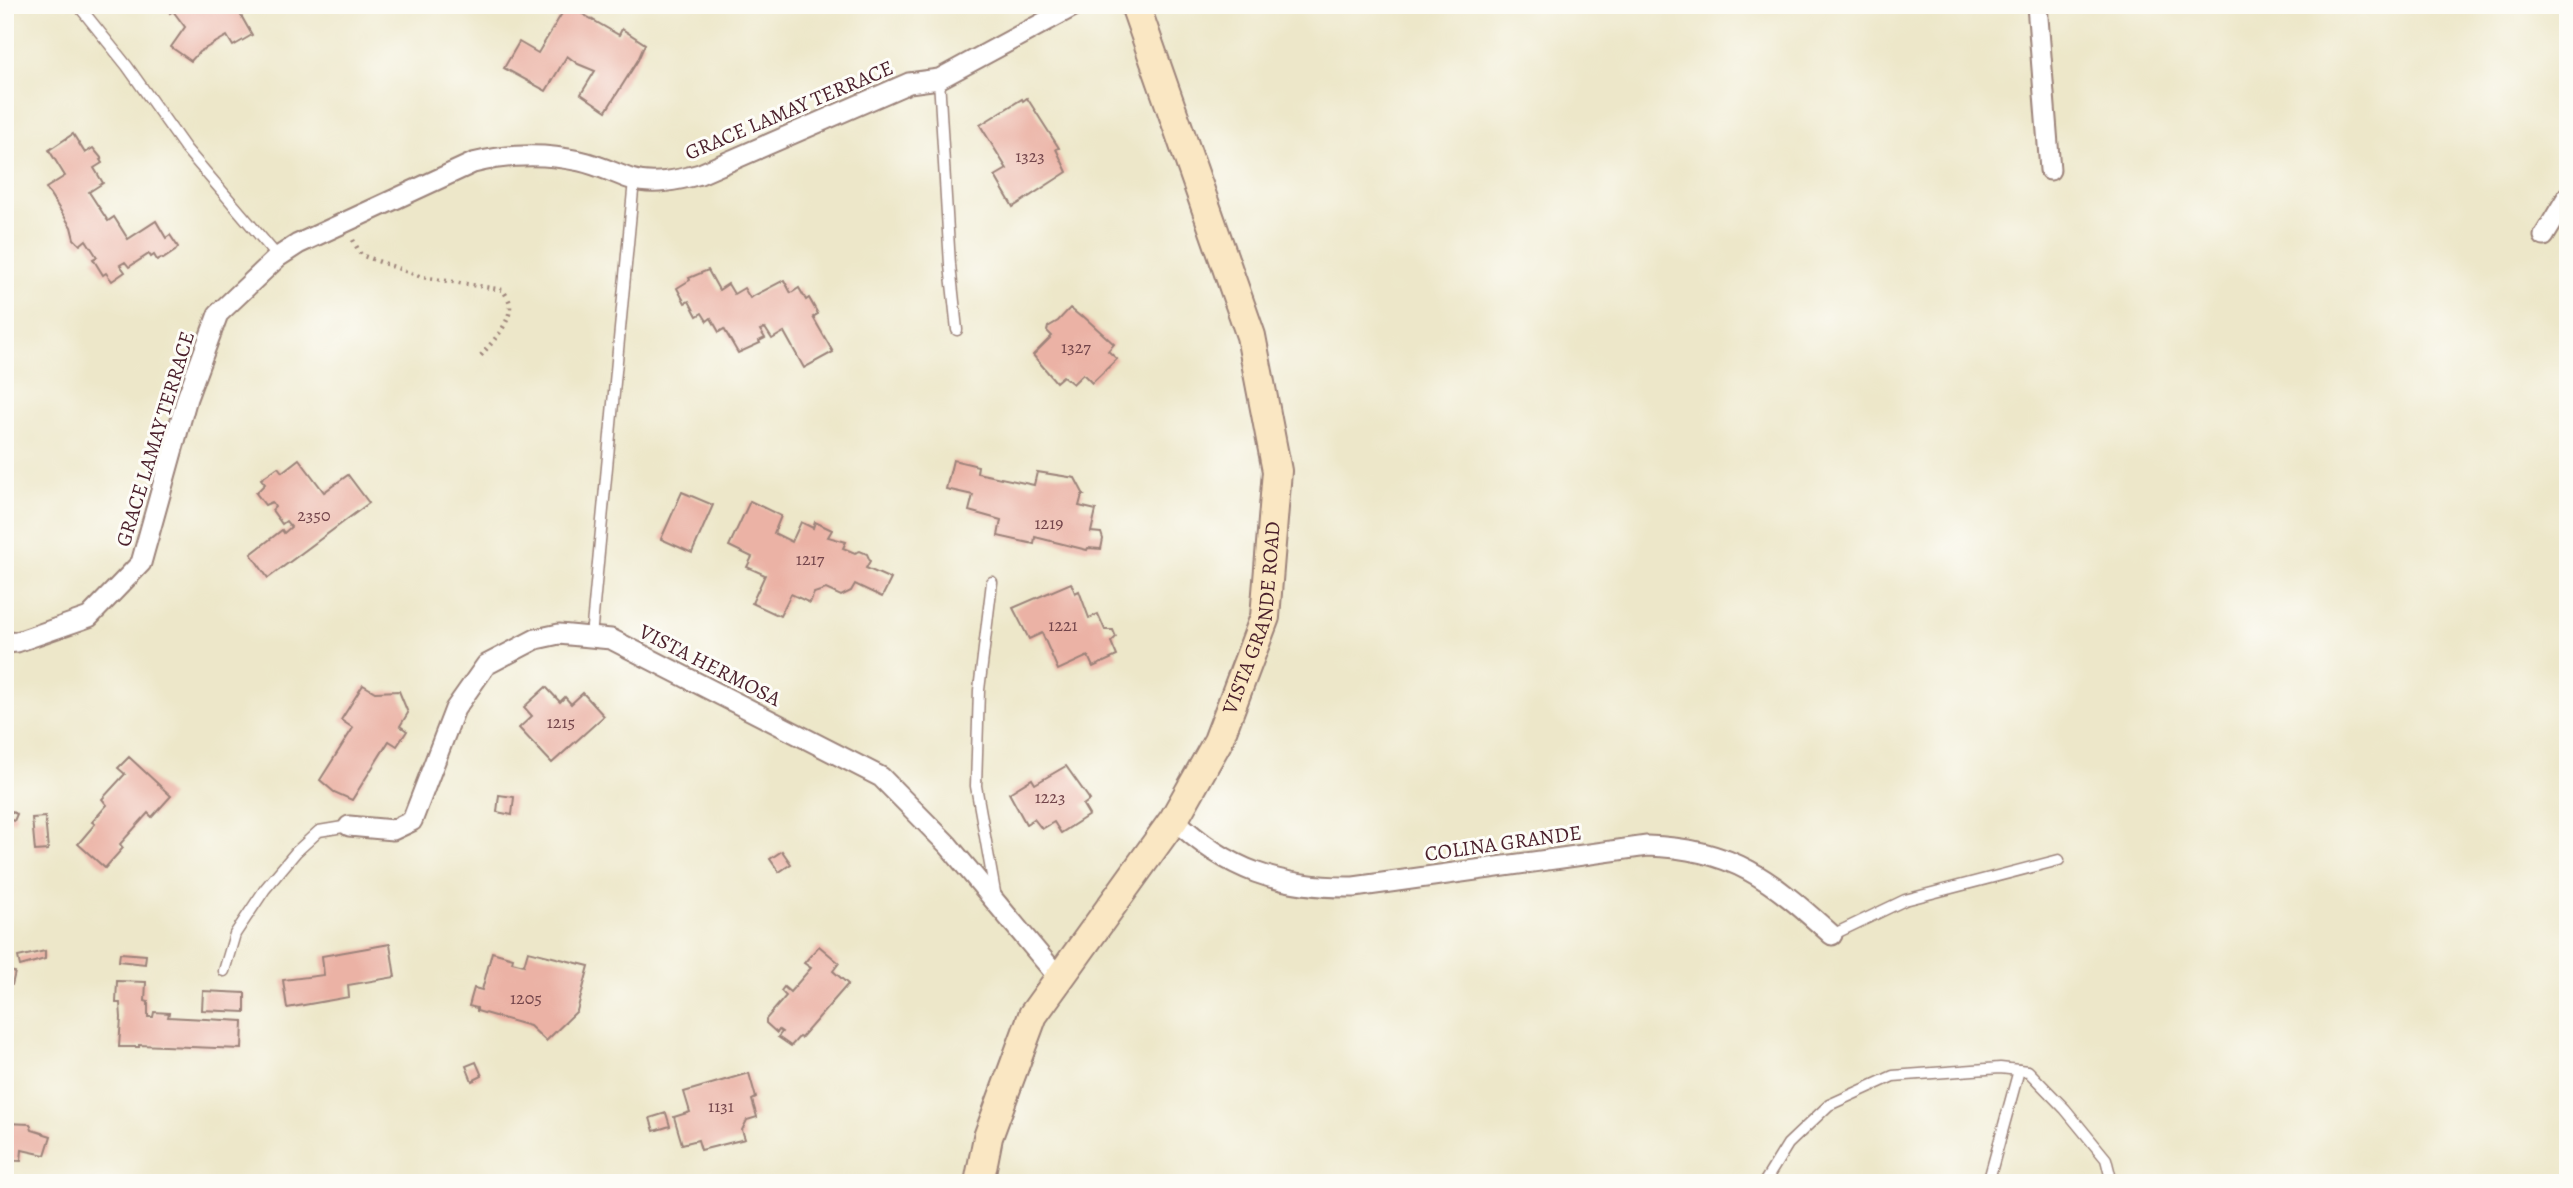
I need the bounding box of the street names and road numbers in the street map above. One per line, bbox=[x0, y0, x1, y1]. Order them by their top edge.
street label: GRACE LAMAY TERRACE bbox=[680, 53, 898, 167]
street label: GRACE LAMAY TERRACE bbox=[109, 328, 201, 550]
street label: VISTA GRANDE ROAD bbox=[1215, 520, 1287, 719]
street label: VISTA HERMOSA bbox=[633, 617, 786, 713]
street label: COLINA GRANDE bbox=[1423, 818, 1583, 868]

